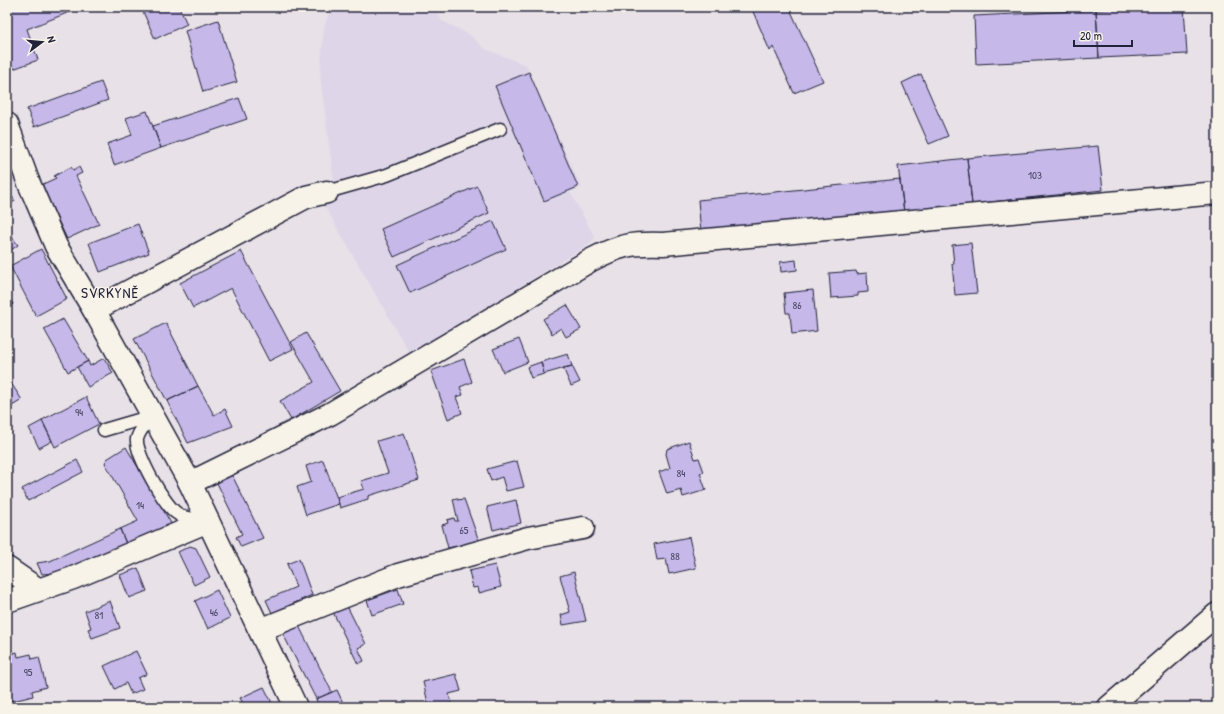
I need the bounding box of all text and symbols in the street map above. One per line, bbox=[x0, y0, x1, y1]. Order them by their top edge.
north arrow bbox=[22, 22, 62, 62]
scale bar bbox=[1074, 22, 1132, 48]
text: 20 m bbox=[1080, 27, 1102, 44]
text: N bbox=[44, 34, 59, 44]
house number: 103 bbox=[1028, 168, 1042, 182]
district label: SVRKYNĚ bbox=[81, 282, 139, 303]
house number: 86 bbox=[792, 298, 802, 312]
house number: 94 bbox=[75, 405, 83, 419]
house number: 84 bbox=[677, 466, 685, 480]
house number: 14 bbox=[136, 498, 144, 512]
house number: 65 bbox=[459, 523, 469, 537]
house number: 88 bbox=[670, 549, 680, 563]
house number: 46 bbox=[210, 605, 219, 619]
house number: 81 bbox=[95, 608, 103, 622]
house number: 95 bbox=[24, 665, 33, 679]

